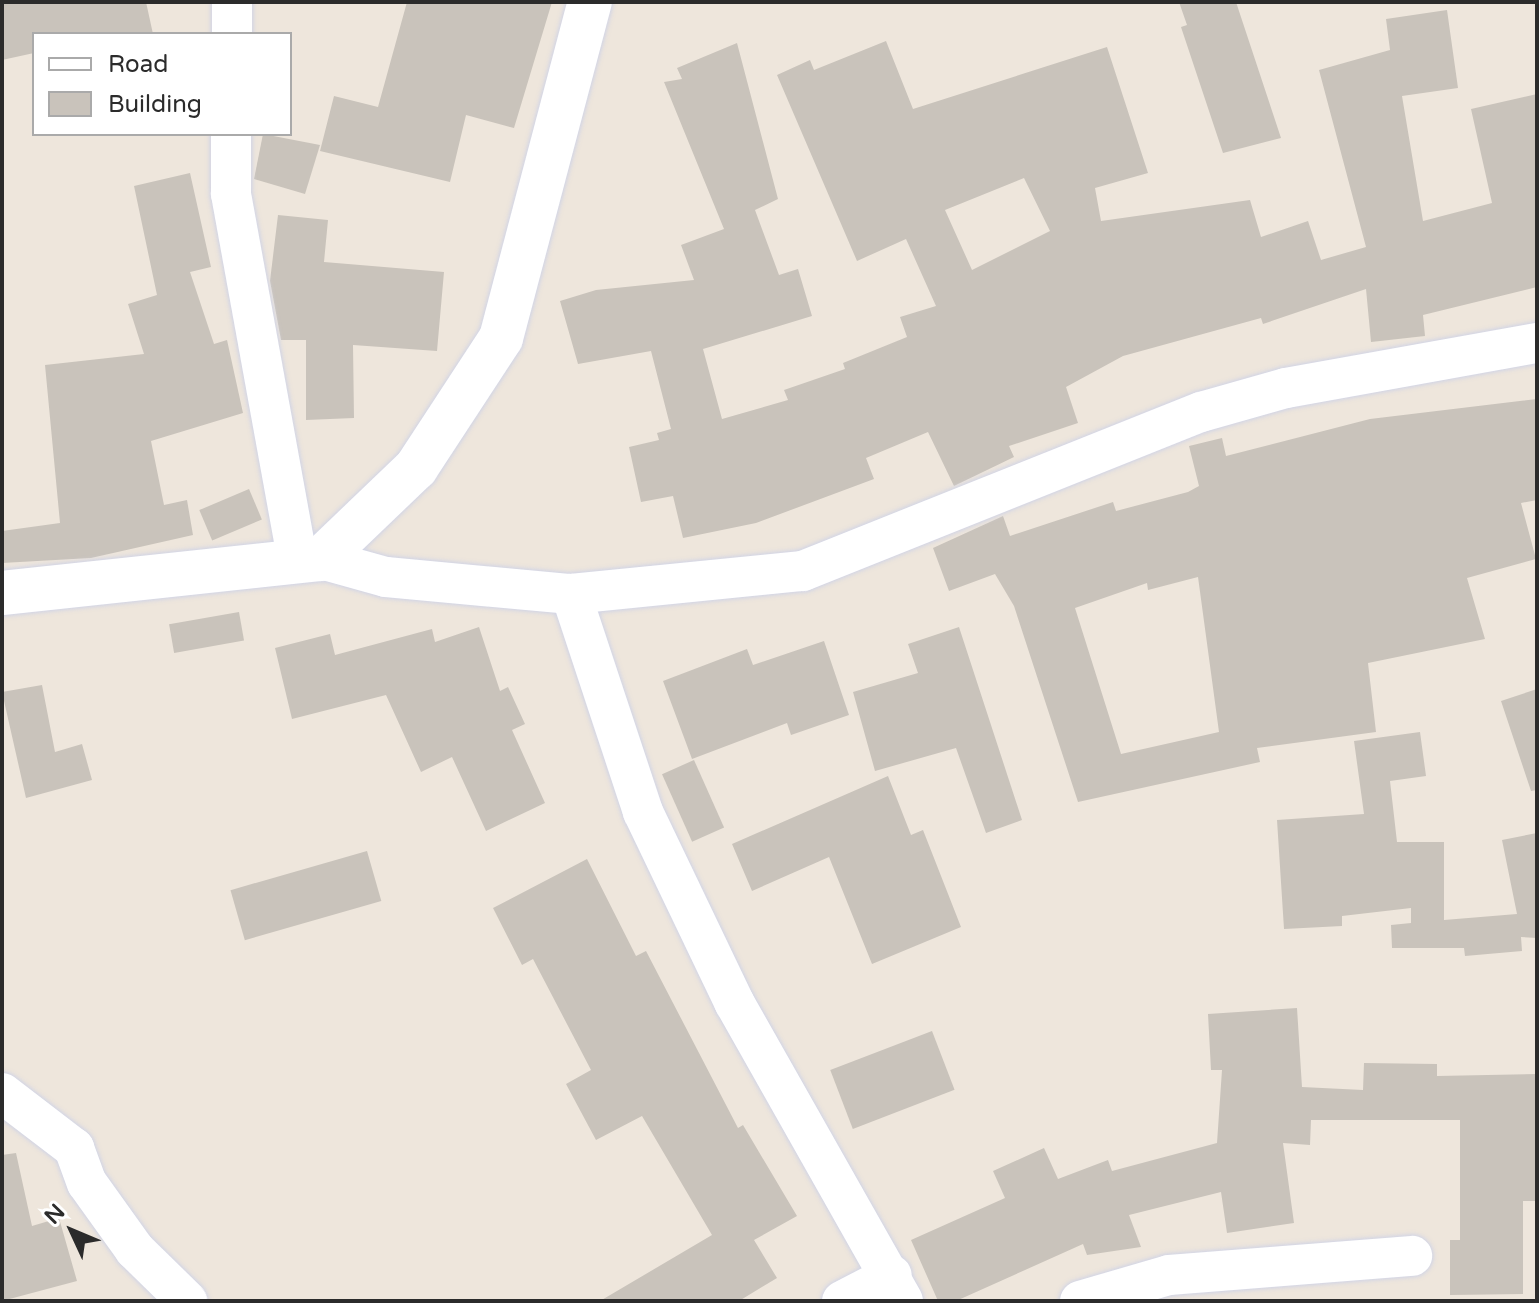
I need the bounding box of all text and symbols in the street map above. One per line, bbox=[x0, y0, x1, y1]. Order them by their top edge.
legend bbox=[32, 32, 292, 136]
text: Road bbox=[108, 50, 168, 79]
text: Building bbox=[108, 90, 202, 119]
north arrow bbox=[32, 1191, 112, 1271]
text: N bbox=[39, 1199, 70, 1230]

